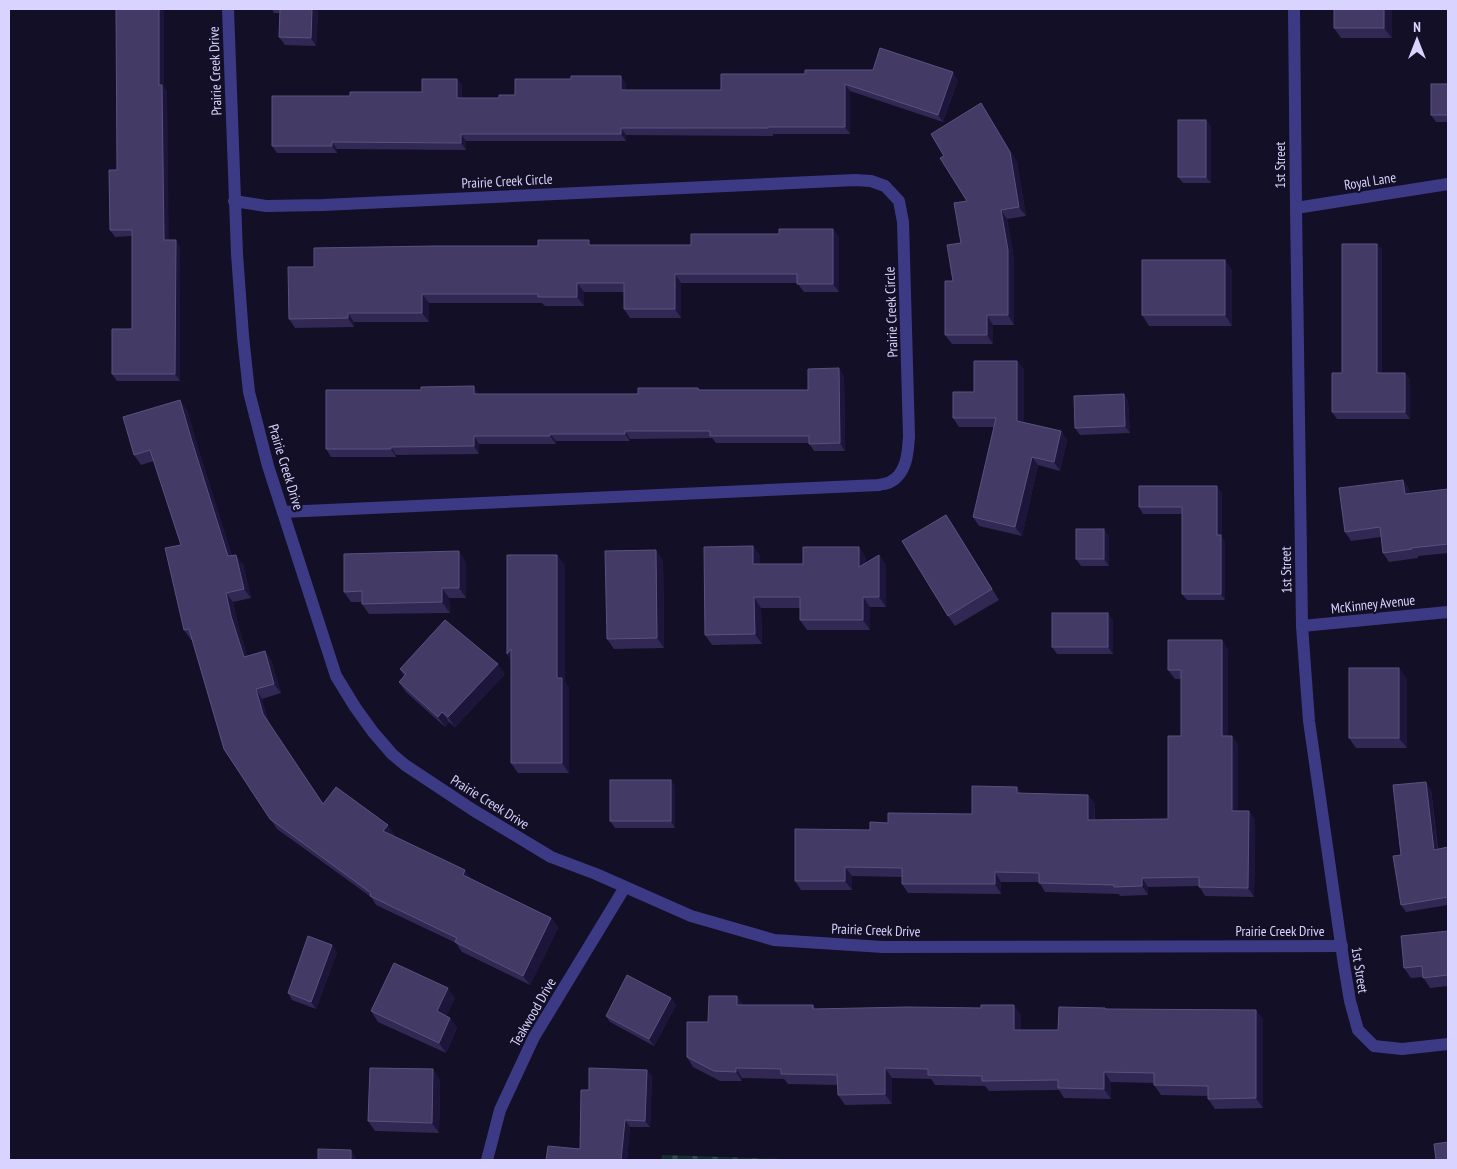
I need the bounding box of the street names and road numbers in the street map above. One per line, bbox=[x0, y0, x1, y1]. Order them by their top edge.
street label: Prairie Creek Drive bbox=[204, 26, 226, 116]
street label: 1st Street bbox=[1271, 141, 1289, 188]
street label: Royal Lane bbox=[1343, 168, 1397, 194]
street label: Prairie Creek Circle bbox=[461, 170, 553, 192]
street label: Prairie Creek Circle bbox=[880, 266, 902, 358]
street label: Prairie Creek Drive bbox=[264, 422, 308, 512]
street label: 1st Street bbox=[1277, 546, 1295, 594]
street label: McKinney Avenue bbox=[1330, 591, 1416, 617]
street label: Prairie Creek Drive bbox=[447, 771, 533, 833]
street label: Prairie Creek Drive bbox=[831, 919, 921, 941]
street label: Prairie Creek Drive bbox=[1235, 922, 1325, 940]
street label: 1st Street bbox=[1347, 945, 1373, 995]
street label: Teakwood Drive bbox=[506, 974, 560, 1050]

